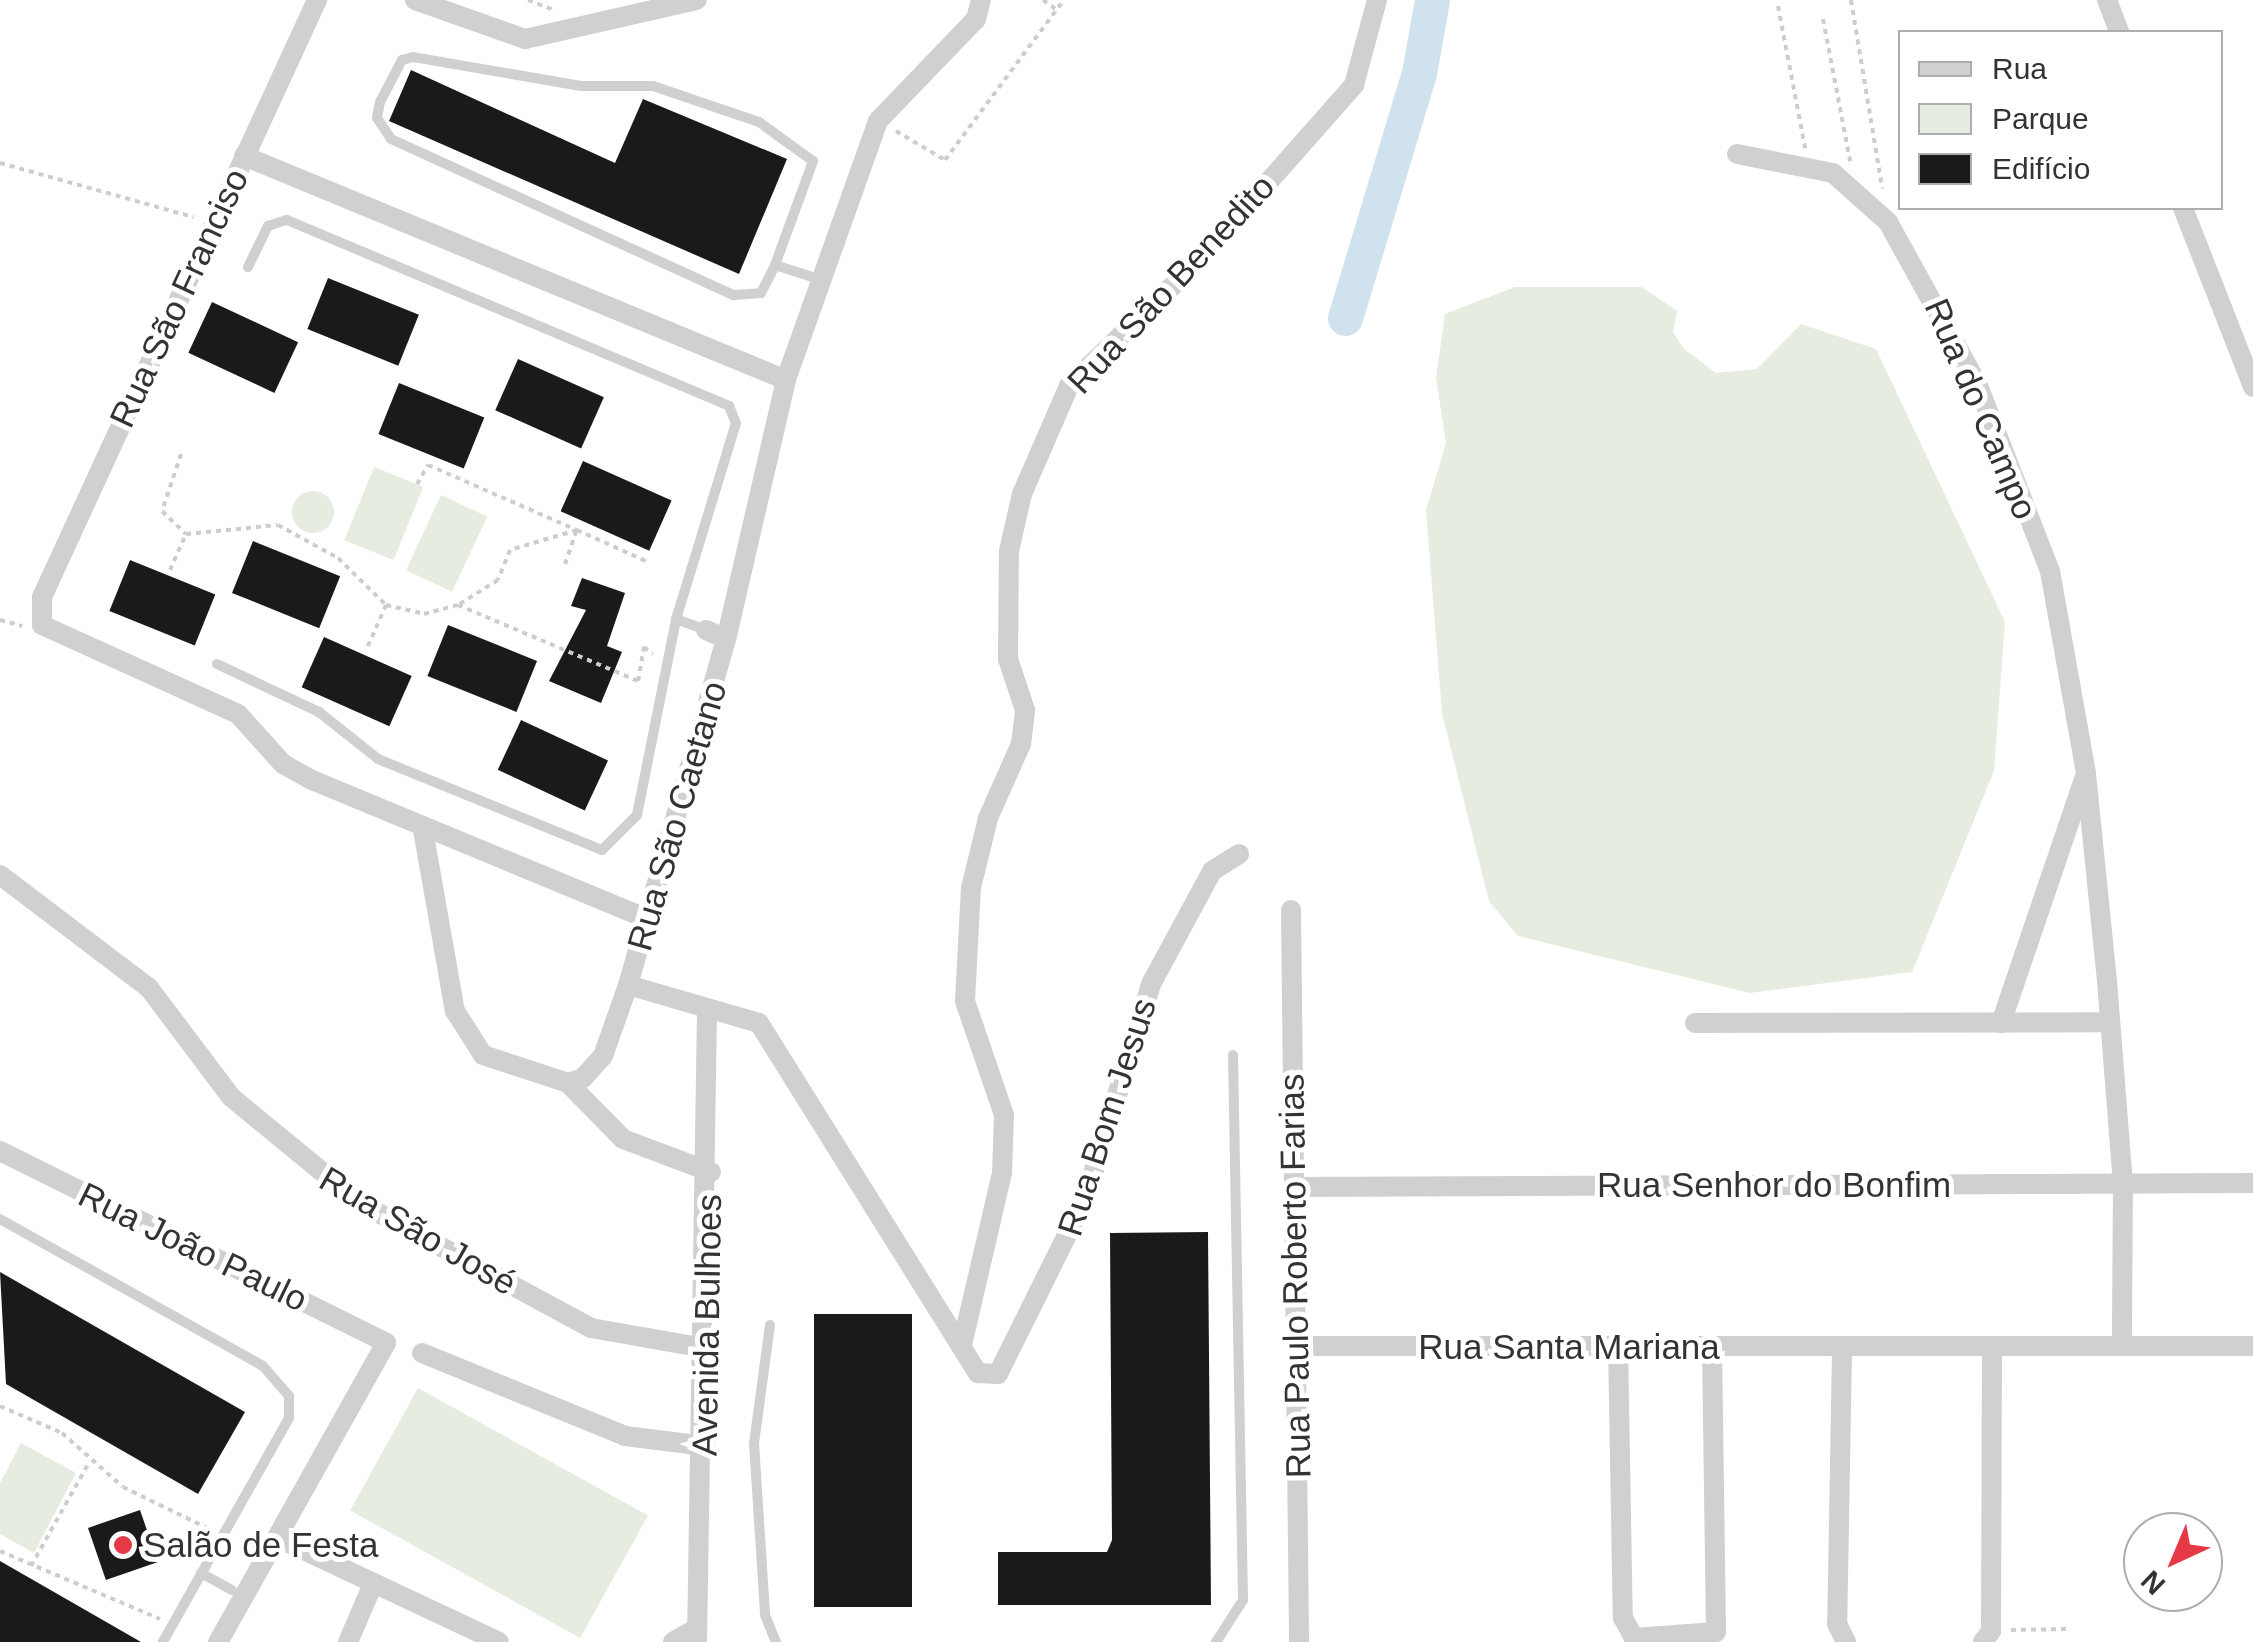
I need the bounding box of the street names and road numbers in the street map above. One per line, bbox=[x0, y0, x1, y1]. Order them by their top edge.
street label: Rua São Franciso bbox=[101, 162, 257, 434]
street label: Rua São Benedito bbox=[1059, 166, 1283, 402]
street label: Rua do Campo bbox=[1916, 292, 2046, 526]
street label: Rua São Caetano bbox=[618, 676, 736, 956]
street label: Rua Bom Jesus bbox=[1049, 993, 1165, 1241]
street label: Rua Paulo Roberto Farias bbox=[1270, 1073, 1320, 1479]
street label: Rua São José bbox=[312, 1158, 524, 1304]
street label: Rua Senhor do Bonfim bbox=[1597, 1164, 1951, 1206]
street label: Rua João Paulo bbox=[72, 1174, 314, 1320]
street label: Avenida Bulhoes bbox=[684, 1194, 730, 1456]
street label: Rua Santa Mariana bbox=[1418, 1326, 1720, 1368]

